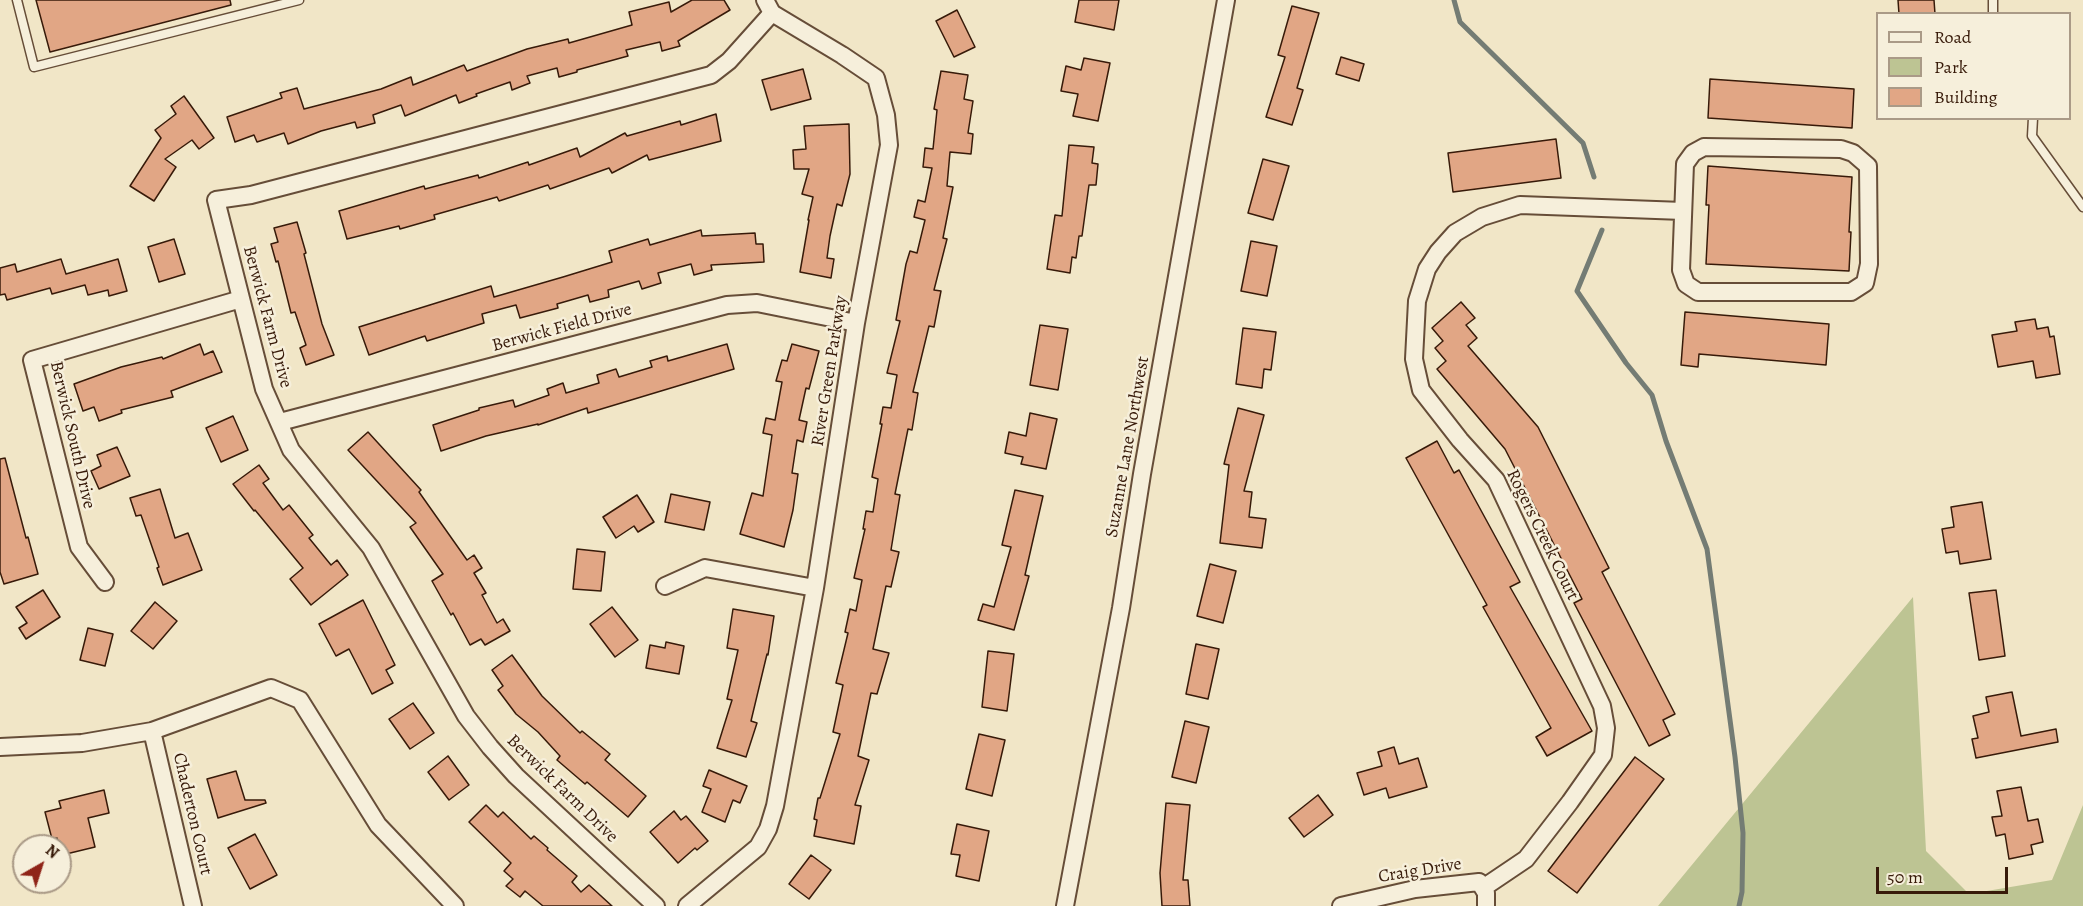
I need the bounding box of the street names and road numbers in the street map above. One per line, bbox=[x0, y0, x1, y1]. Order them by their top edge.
street label: Berwick Farm Drive bbox=[238, 244, 296, 390]
street label: River Green Parkway bbox=[807, 294, 853, 448]
street label: Berwick Field Drive bbox=[490, 299, 634, 357]
street label: Suzanne Lane Northwest bbox=[1101, 355, 1155, 539]
street label: Berwick South Drive bbox=[44, 359, 100, 511]
street label: Rogers Creek Court bbox=[1501, 466, 1583, 604]
street label: Berwick Farm Drive bbox=[502, 730, 622, 848]
street label: Chaderton Court bbox=[167, 751, 217, 877]
street label: Craig Drive bbox=[1377, 854, 1463, 888]

